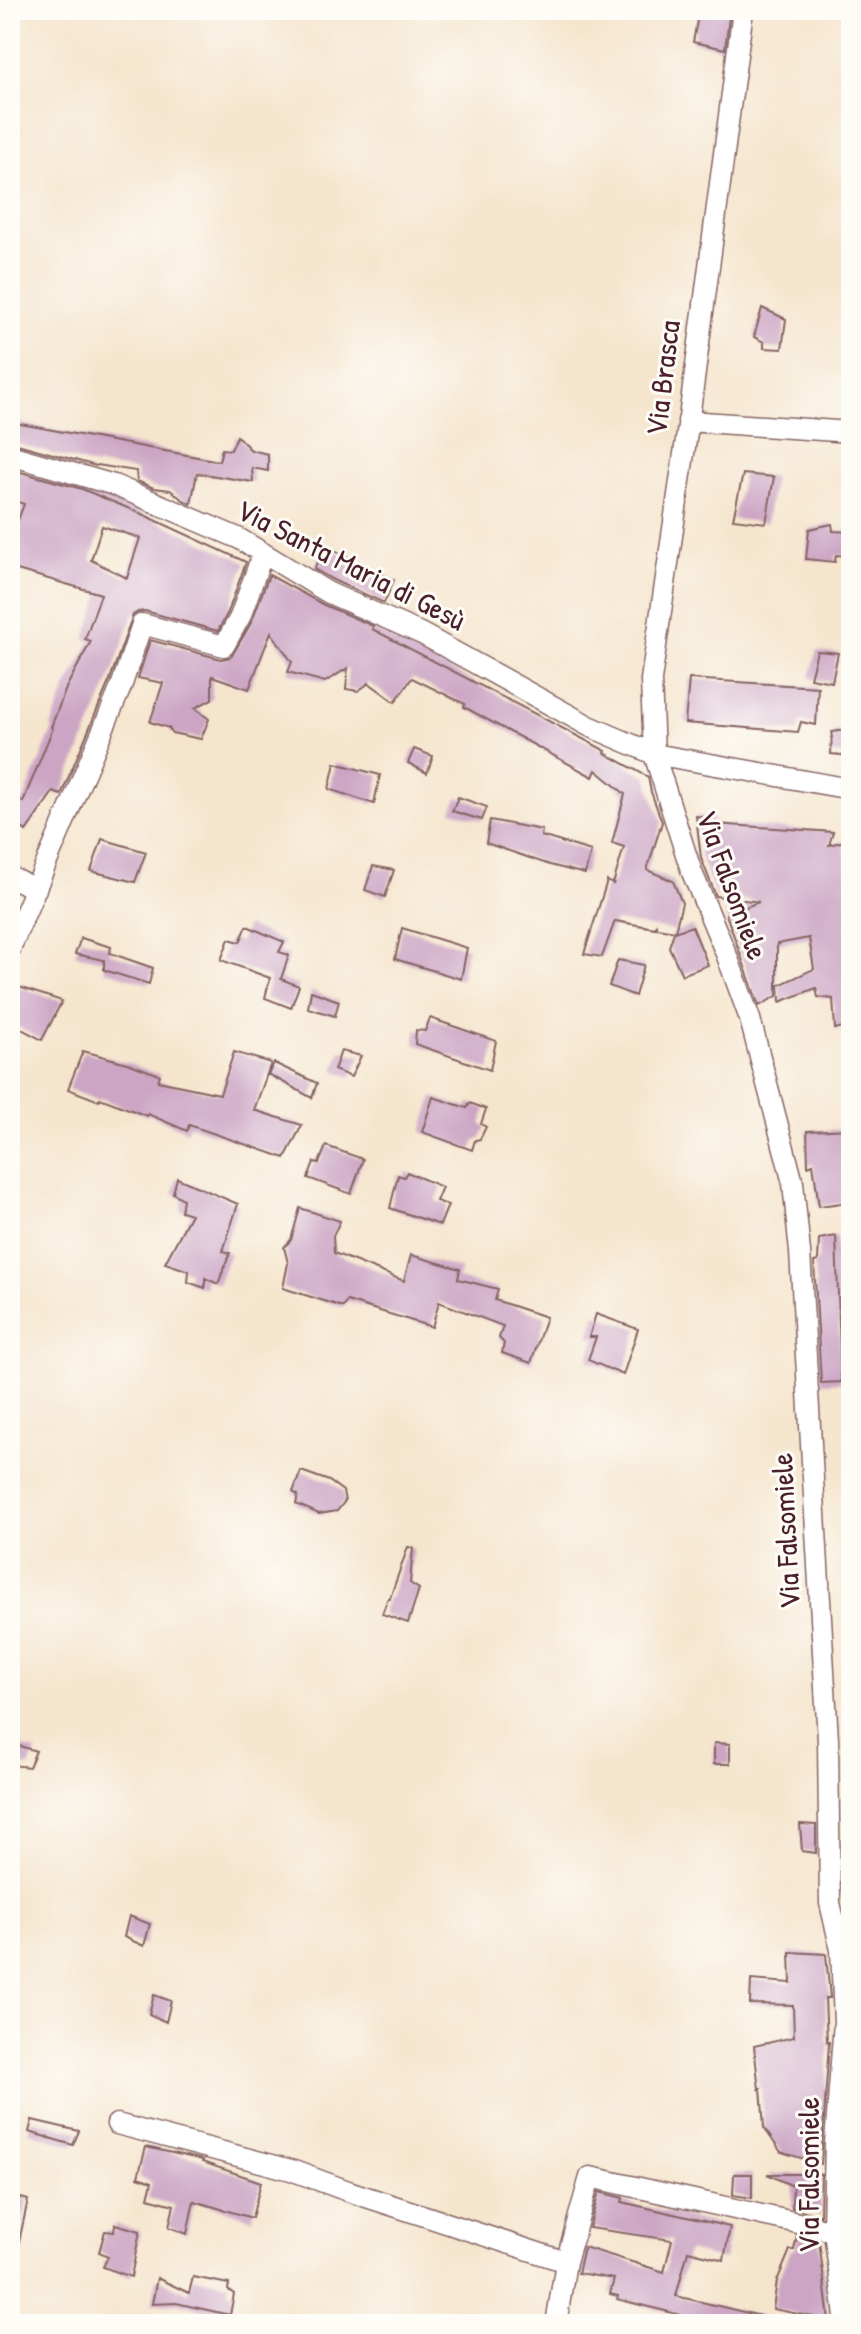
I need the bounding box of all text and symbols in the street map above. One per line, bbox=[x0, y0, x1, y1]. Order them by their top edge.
street label: Via Brasca bbox=[635, 318, 689, 438]
street label: Via Santa Maria di Gesù bbox=[230, 489, 473, 639]
street label: Via Falsomiele bbox=[687, 805, 778, 965]
street label: Via Falsomiele bbox=[761, 1452, 809, 1610]
street label: Via Falsomiele bbox=[788, 2097, 828, 2253]

